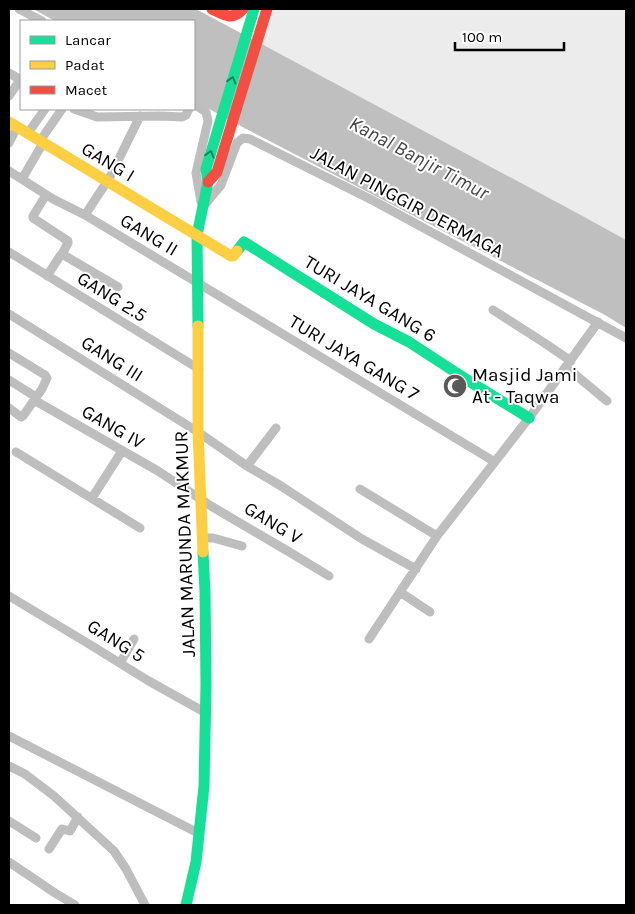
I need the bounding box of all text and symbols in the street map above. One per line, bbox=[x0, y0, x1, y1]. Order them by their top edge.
legend bbox=[20, 20, 195, 110]
scale bar bbox=[455, 20, 564, 52]
text: 100 m bbox=[462, 28, 502, 46]
text: Lancar bbox=[65, 31, 111, 49]
text: Padat bbox=[65, 56, 105, 74]
one-way arrow bbox=[226, 77, 236, 85]
text: Macet bbox=[65, 81, 107, 99]
water label: Kanal Banjir Timur bbox=[345, 112, 494, 205]
street label: GANG I bbox=[77, 138, 139, 186]
street label: JALAN PINGGIR DERMAGA bbox=[307, 142, 507, 262]
one-way arrow bbox=[204, 149, 215, 158]
street label: GANG II bbox=[116, 209, 182, 261]
street label: TURI JAYA GANG 6 bbox=[300, 251, 440, 347]
street label: GANG 2.5 bbox=[73, 267, 151, 327]
street label: TURI JAYA GANG 7 bbox=[285, 310, 423, 406]
street label: GANG III bbox=[77, 331, 147, 387]
place label: Masjid Jami At - Taqwa bbox=[472, 364, 578, 408]
mosque icon: Masjid Jami At - Taqwa bbox=[442, 373, 468, 399]
street label: GANG IV bbox=[78, 400, 149, 454]
street label: JALAN MARUNDA MAKMUR bbox=[170, 430, 200, 658]
street label: GANG V bbox=[240, 497, 306, 549]
street label: GANG 5 bbox=[83, 615, 149, 667]

